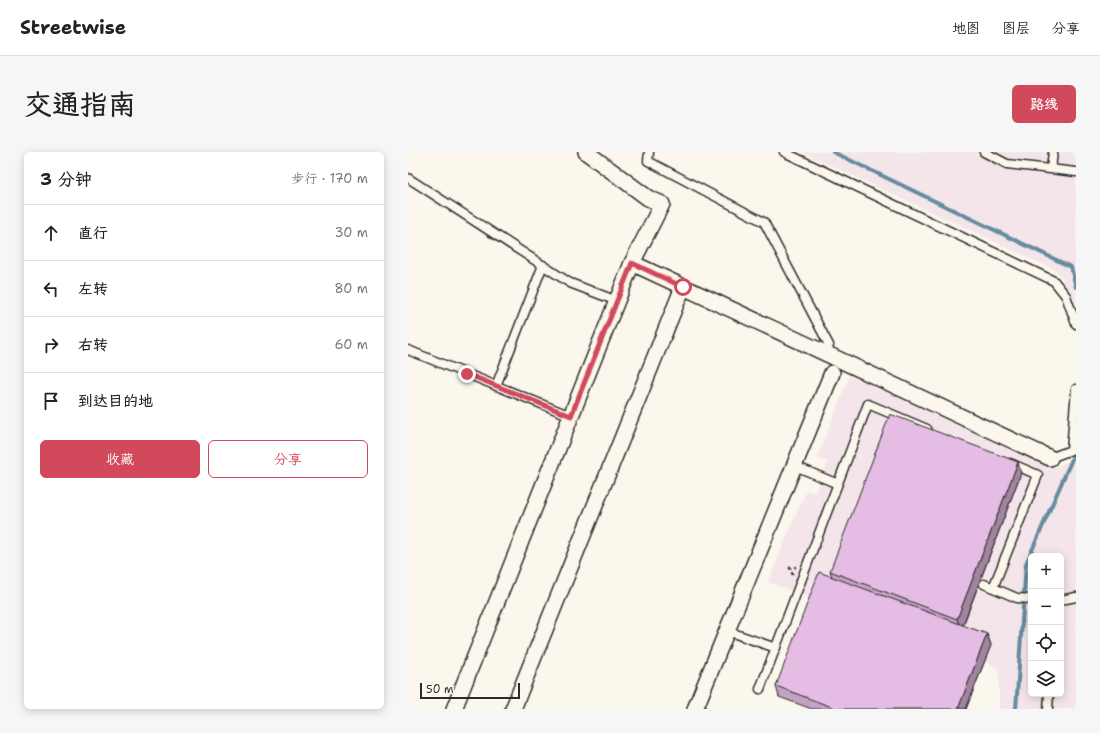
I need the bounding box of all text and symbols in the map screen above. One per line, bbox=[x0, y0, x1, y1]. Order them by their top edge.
text: Streetwise bbox=[20, 15, 126, 40]
text: 地图 bbox=[952, 19, 980, 37]
text: 图层 bbox=[1002, 19, 1030, 37]
text: 分享 bbox=[1052, 19, 1080, 37]
text: 交通指南 bbox=[24, 85, 136, 123]
button: 路线 bbox=[1012, 85, 1076, 123]
text: 3 分钟 bbox=[40, 168, 92, 190]
text: 步行 · 170 m bbox=[291, 170, 368, 187]
icon: ahead bbox=[40, 222, 62, 244]
text: 直行 bbox=[78, 223, 108, 243]
text: 30 m bbox=[334, 224, 368, 241]
icon: left bbox=[40, 278, 62, 300]
route start bbox=[674, 278, 692, 296]
text: 左转 bbox=[78, 279, 108, 299]
text: 80 m bbox=[334, 280, 368, 297]
icon: right bbox=[40, 334, 62, 356]
text: 右转 bbox=[78, 335, 108, 355]
text: 60 m bbox=[335, 336, 368, 353]
route end bbox=[458, 365, 476, 383]
icon: arrive bbox=[40, 390, 62, 412]
text: 到达目的地 bbox=[78, 391, 153, 411]
button: 收藏 bbox=[40, 440, 200, 478]
button: 分享 bbox=[208, 440, 368, 478]
map controls bbox=[1028, 553, 1064, 697]
button: + bbox=[1028, 553, 1064, 589]
button: − bbox=[1028, 589, 1064, 625]
button: locate bbox=[1028, 625, 1064, 661]
button: layers bbox=[1028, 661, 1064, 697]
scale bar bbox=[420, 681, 520, 700]
text: 50 m bbox=[426, 682, 454, 697]

